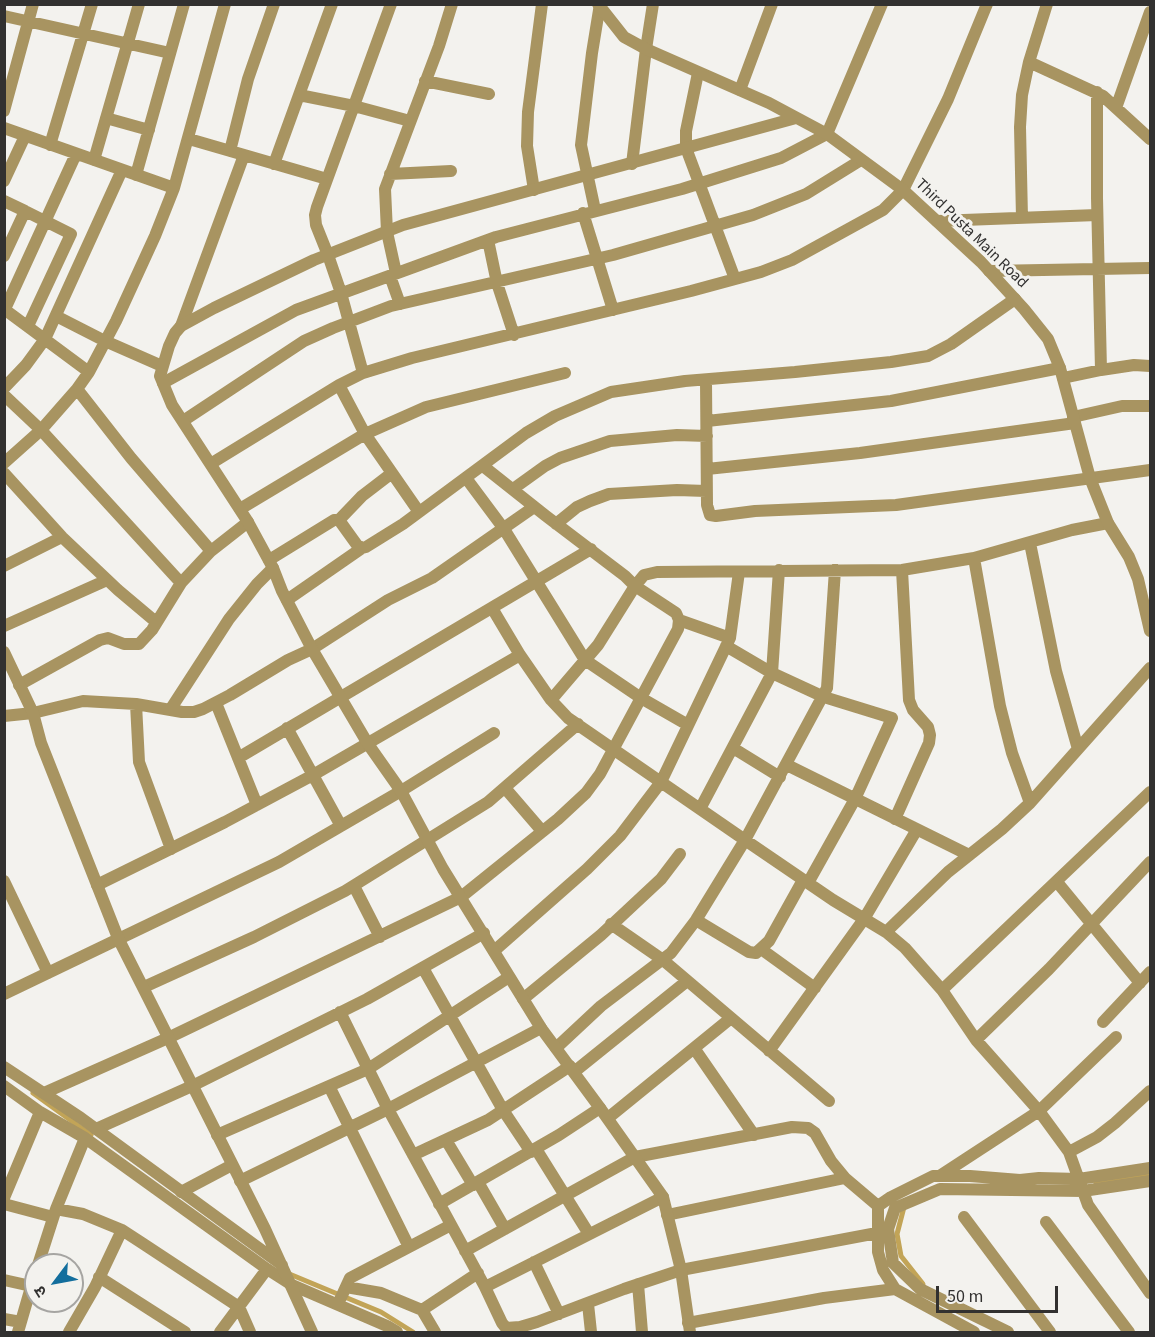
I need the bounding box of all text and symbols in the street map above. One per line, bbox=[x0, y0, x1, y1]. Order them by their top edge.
street label: Third Pusta Main Road bbox=[911, 175, 1031, 293]
north arrow bbox=[24, 1253, 84, 1313]
scale bar bbox=[939, 1274, 1060, 1312]
text: उ bbox=[29, 1282, 52, 1301]
text: 50 m bbox=[947, 1284, 983, 1309]

